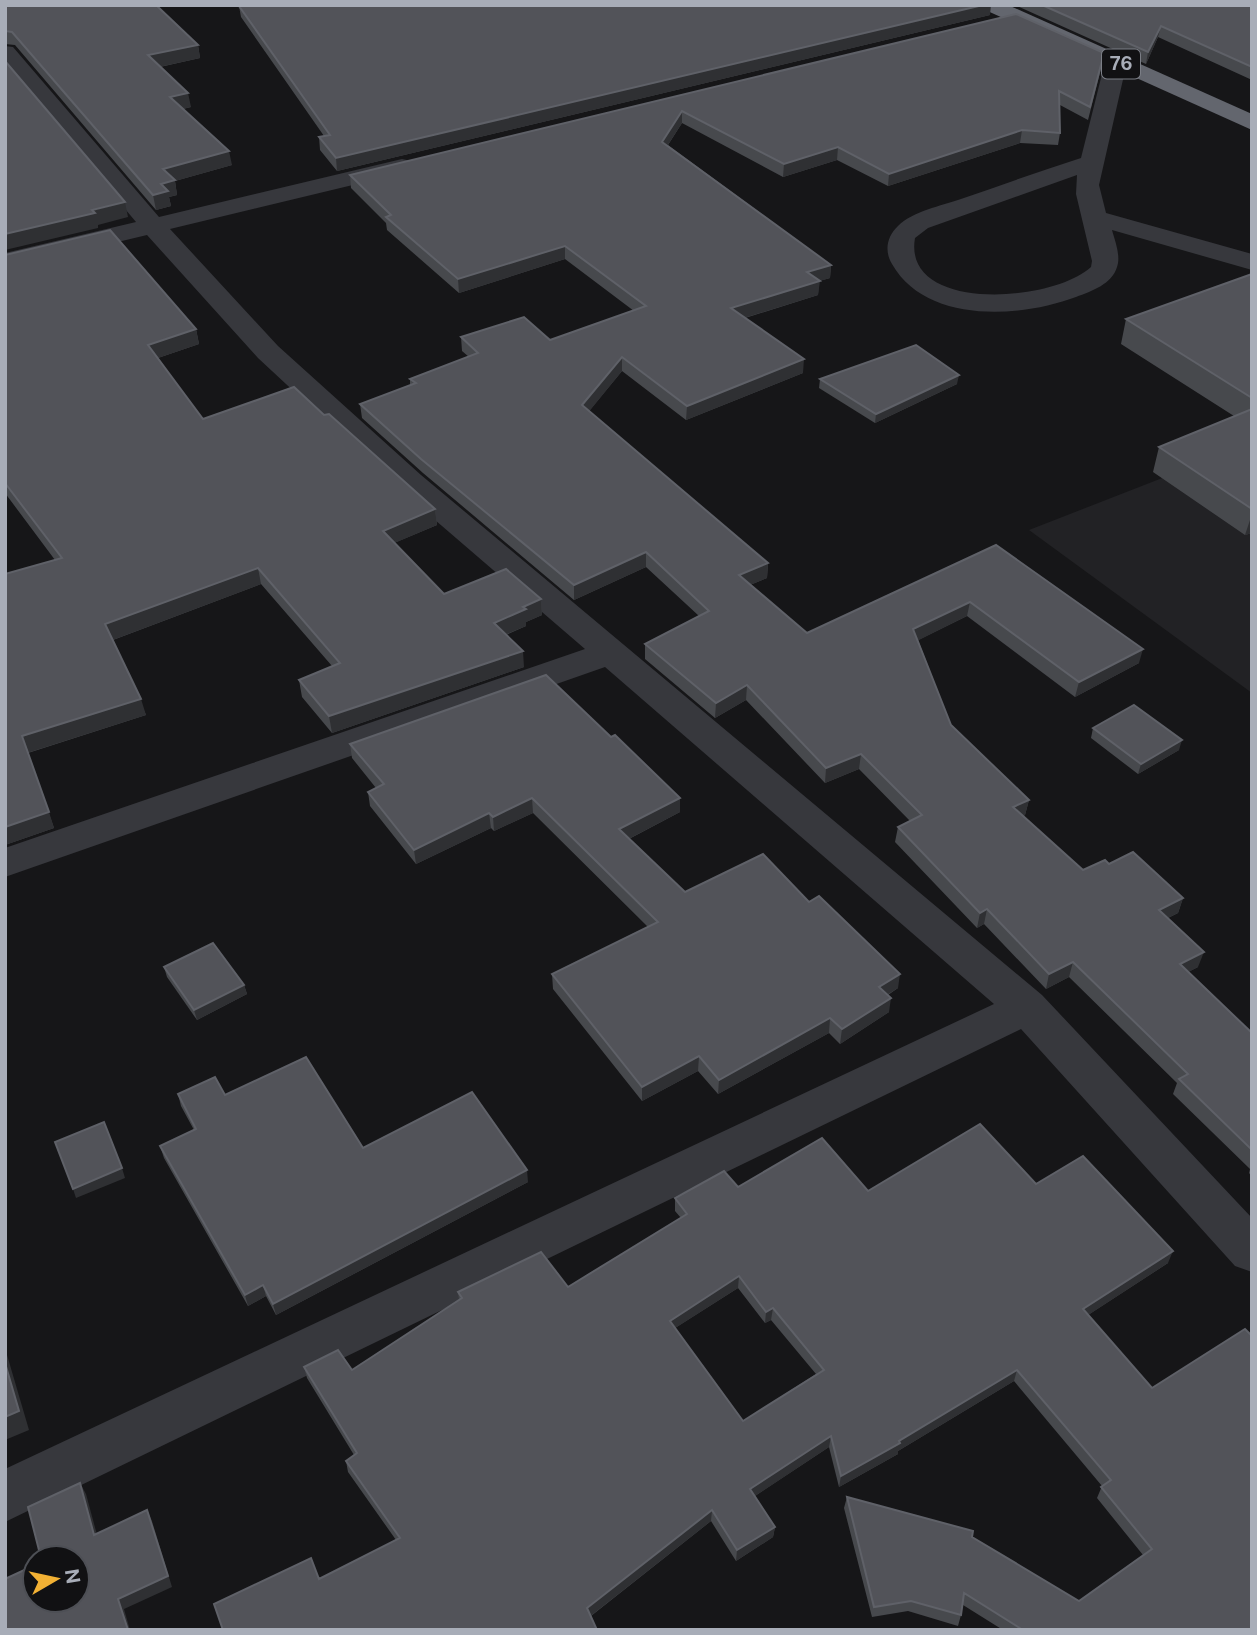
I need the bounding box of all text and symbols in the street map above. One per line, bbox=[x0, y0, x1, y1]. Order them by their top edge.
road number: 76 bbox=[1102, 50, 1140, 78]
north arrow bbox=[21, 1544, 91, 1614]
text: N bbox=[61, 1567, 85, 1585]

